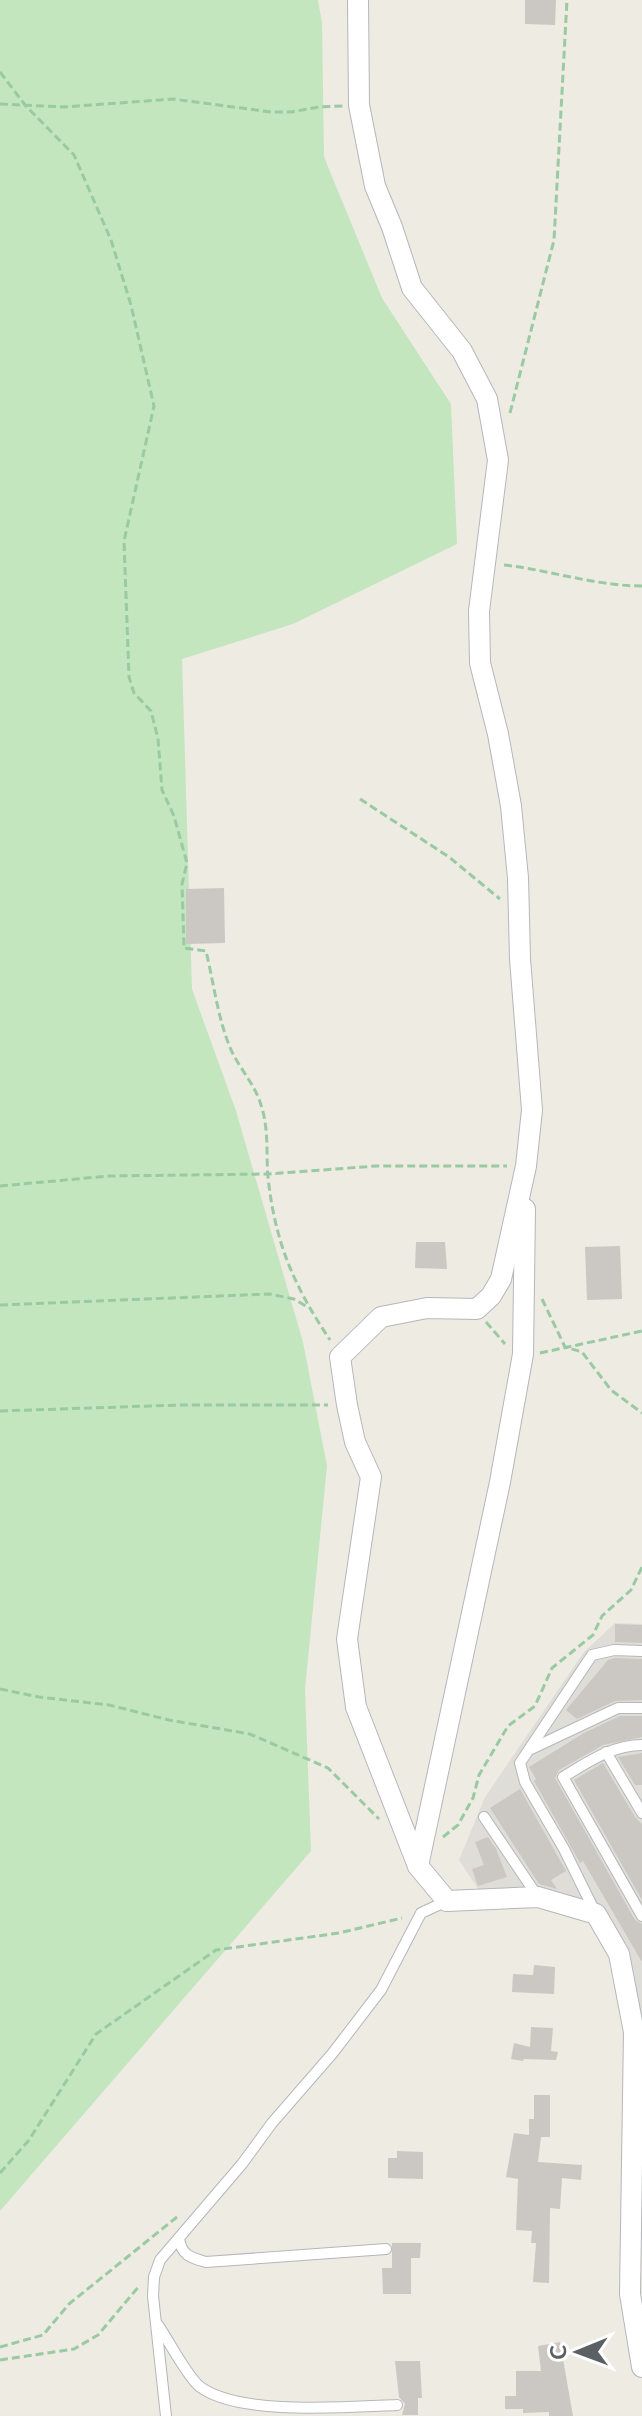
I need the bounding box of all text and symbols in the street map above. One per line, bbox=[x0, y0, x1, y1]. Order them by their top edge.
north arrow bbox=[538, 2312, 618, 2392]
text: С bbox=[544, 2344, 571, 2360]

